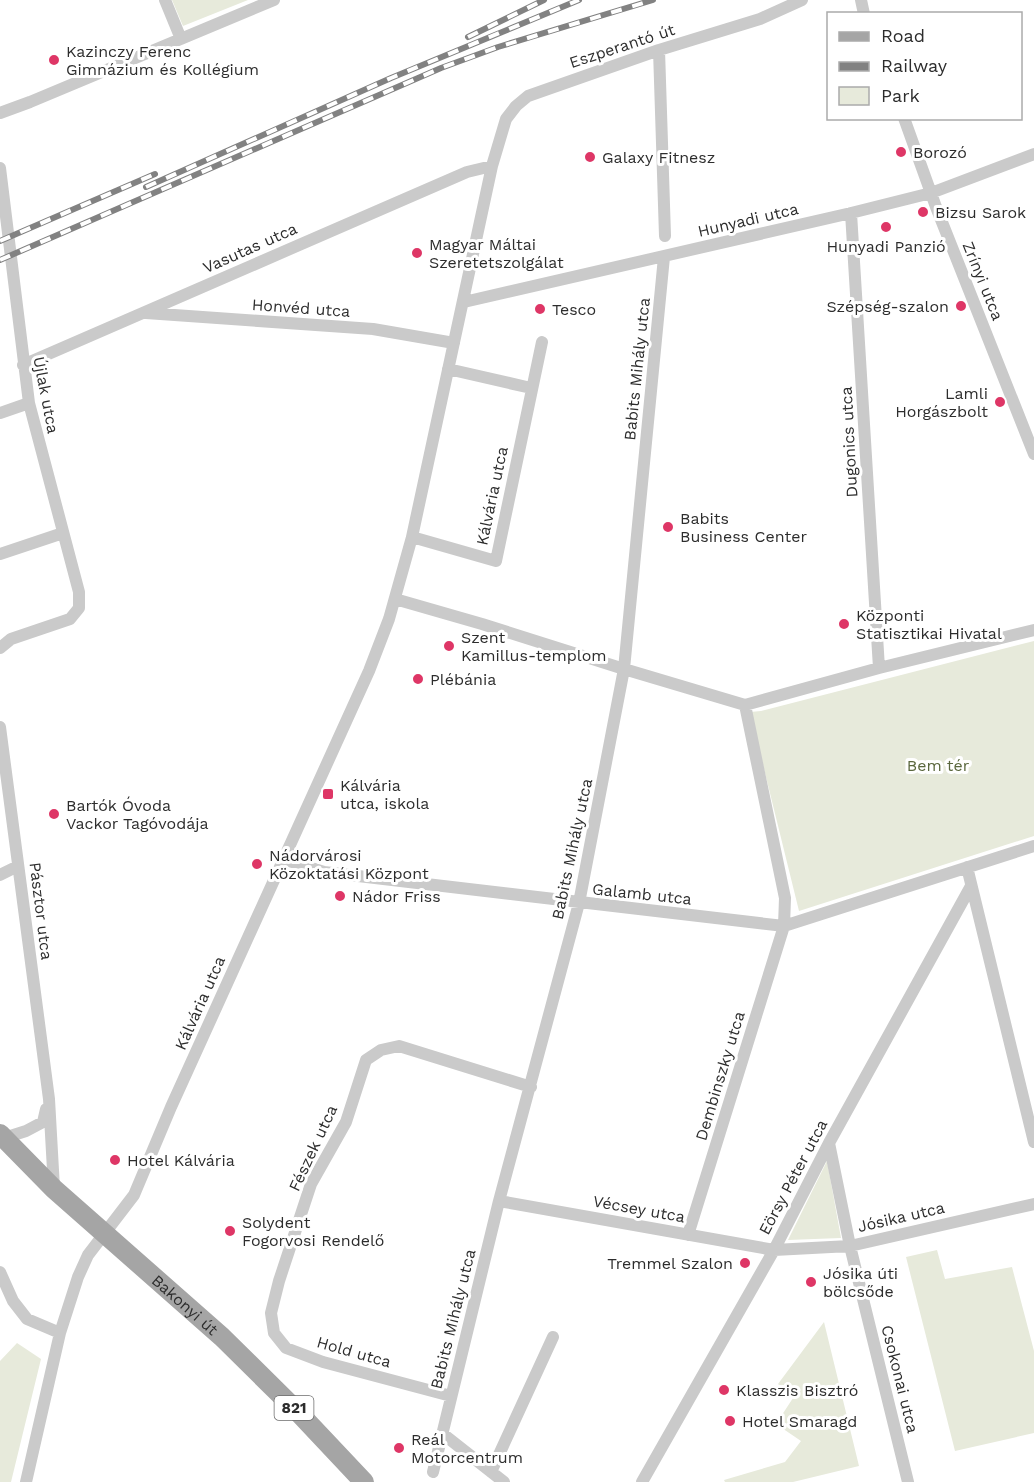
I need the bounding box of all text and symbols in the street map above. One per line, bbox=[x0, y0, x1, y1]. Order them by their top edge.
legend bbox=[827, 12, 1022, 120]
street label: Eszperantó út bbox=[567, 20, 677, 72]
text: Road bbox=[881, 25, 925, 46]
place label: Kazinczy Ferenc Gimnázium és Kollégium bbox=[66, 42, 259, 79]
marker: Kazinczy Ferenc Gimnázium és Kollégium bbox=[47, 53, 61, 67]
text: Railway bbox=[881, 55, 948, 76]
text: Park bbox=[881, 85, 920, 106]
place label: Borozó bbox=[913, 143, 967, 162]
marker: Borozó bbox=[894, 145, 908, 159]
place label: Galaxy Fitnesz bbox=[602, 148, 715, 167]
marker: Galaxy Fitnesz bbox=[583, 150, 597, 164]
street label: Hunyadi utca bbox=[696, 199, 800, 241]
place label: Bizsu Sarok bbox=[935, 203, 1026, 222]
marker: Bizsu Sarok bbox=[916, 205, 930, 219]
street label: Vasutas utca bbox=[200, 219, 300, 277]
marker: Hunyadi Panzió bbox=[879, 220, 893, 234]
place label: Magyar Máltai Szeretetszolgálat bbox=[429, 235, 564, 272]
place label: Hunyadi Panzió bbox=[826, 237, 946, 256]
street label: Zrínyi utca bbox=[959, 239, 1007, 323]
marker: Magyar Máltai Szeretetszolgálat bbox=[410, 246, 424, 260]
street label: Honvéd utca bbox=[251, 295, 351, 321]
street label: Babits Mihály utca bbox=[620, 297, 654, 441]
place label: Szépség-szalon bbox=[826, 297, 949, 316]
marker: Szépség-szalon bbox=[954, 299, 968, 313]
place label: Tesco bbox=[552, 300, 596, 319]
marker: Tesco bbox=[533, 302, 547, 316]
street label: Újlak utca bbox=[29, 355, 63, 435]
place label: Lamli Horgászbolt bbox=[895, 384, 988, 421]
street label: Dugonics utca bbox=[837, 386, 861, 498]
marker: Lamli Horgászbolt bbox=[993, 395, 1007, 409]
street label: Kálvária utca bbox=[472, 445, 512, 547]
place label: Babits Business Center bbox=[680, 509, 807, 546]
marker: Babits Business Center bbox=[661, 520, 675, 534]
place label: Központi Statisztikai Hivatal bbox=[856, 606, 1002, 643]
marker: Központi Statisztikai Hivatal bbox=[837, 617, 851, 631]
place label: Szent Kamillus-templom bbox=[461, 628, 607, 665]
marker: Szent Kamillus-templom bbox=[442, 639, 456, 653]
place label: Plébánia bbox=[430, 670, 496, 689]
marker: Plébánia bbox=[411, 672, 425, 686]
park label: Bem tér bbox=[907, 756, 970, 775]
place label: Kálvária utca, iskola bbox=[340, 776, 429, 813]
street label: Babits Mihály utca bbox=[548, 777, 596, 921]
marker: Kálvária utca, iskola bbox=[321, 787, 335, 801]
place label: Bartók Óvoda Vackor Tagóvodája bbox=[66, 796, 209, 833]
marker: Bartók Óvoda Vackor Tagóvodája bbox=[47, 807, 61, 821]
place label: Nádorvárosi Közoktatási Központ bbox=[269, 846, 429, 883]
marker: Nádorvárosi Közoktatási Központ bbox=[250, 857, 264, 871]
street label: Pásztor utca bbox=[26, 861, 56, 961]
street label: Galamb utca bbox=[591, 879, 693, 909]
place label: Nádor Friss bbox=[352, 887, 441, 906]
marker: Nádor Friss bbox=[333, 889, 347, 903]
street label: Kálvária utca bbox=[171, 953, 229, 1053]
street label: Dembinszky utca bbox=[691, 1009, 749, 1143]
street label: Fészek utca bbox=[285, 1102, 341, 1194]
street label: Eörsy Péter utca bbox=[755, 1116, 831, 1238]
place label: Hotel Kálvária bbox=[127, 1151, 235, 1170]
marker: Hotel Kálvária bbox=[108, 1153, 122, 1167]
street label: Vécsey utca bbox=[592, 1192, 686, 1226]
street label: Jósika utca bbox=[856, 1198, 946, 1236]
place label: Solydent Fogorvosi Rendelő bbox=[242, 1213, 384, 1250]
marker: Solydent Fogorvosi Rendelő bbox=[223, 1224, 237, 1238]
street label: Babits Mihály utca bbox=[426, 1247, 480, 1391]
place label: Tremmel Szalon bbox=[607, 1254, 733, 1273]
marker: Tremmel Szalon bbox=[738, 1256, 752, 1270]
place label: Jósika úti bölcsőde bbox=[823, 1264, 898, 1301]
street label: Bakonyi út bbox=[148, 1270, 223, 1339]
marker: Jósika úti bölcsőde bbox=[804, 1275, 818, 1289]
street label: Csokonai utca bbox=[877, 1323, 923, 1435]
street label: Hold utca bbox=[315, 1332, 393, 1372]
place label: Klasszis Bisztró bbox=[736, 1381, 858, 1400]
marker: Klasszis Bisztró bbox=[717, 1383, 731, 1397]
road number: 821 bbox=[274, 1396, 314, 1420]
place label: Hotel Smaragd bbox=[742, 1412, 857, 1431]
marker: Hotel Smaragd bbox=[723, 1414, 737, 1428]
place label: Reál Motorcentrum bbox=[411, 1430, 523, 1467]
marker: Reál Motorcentrum bbox=[392, 1441, 406, 1455]

